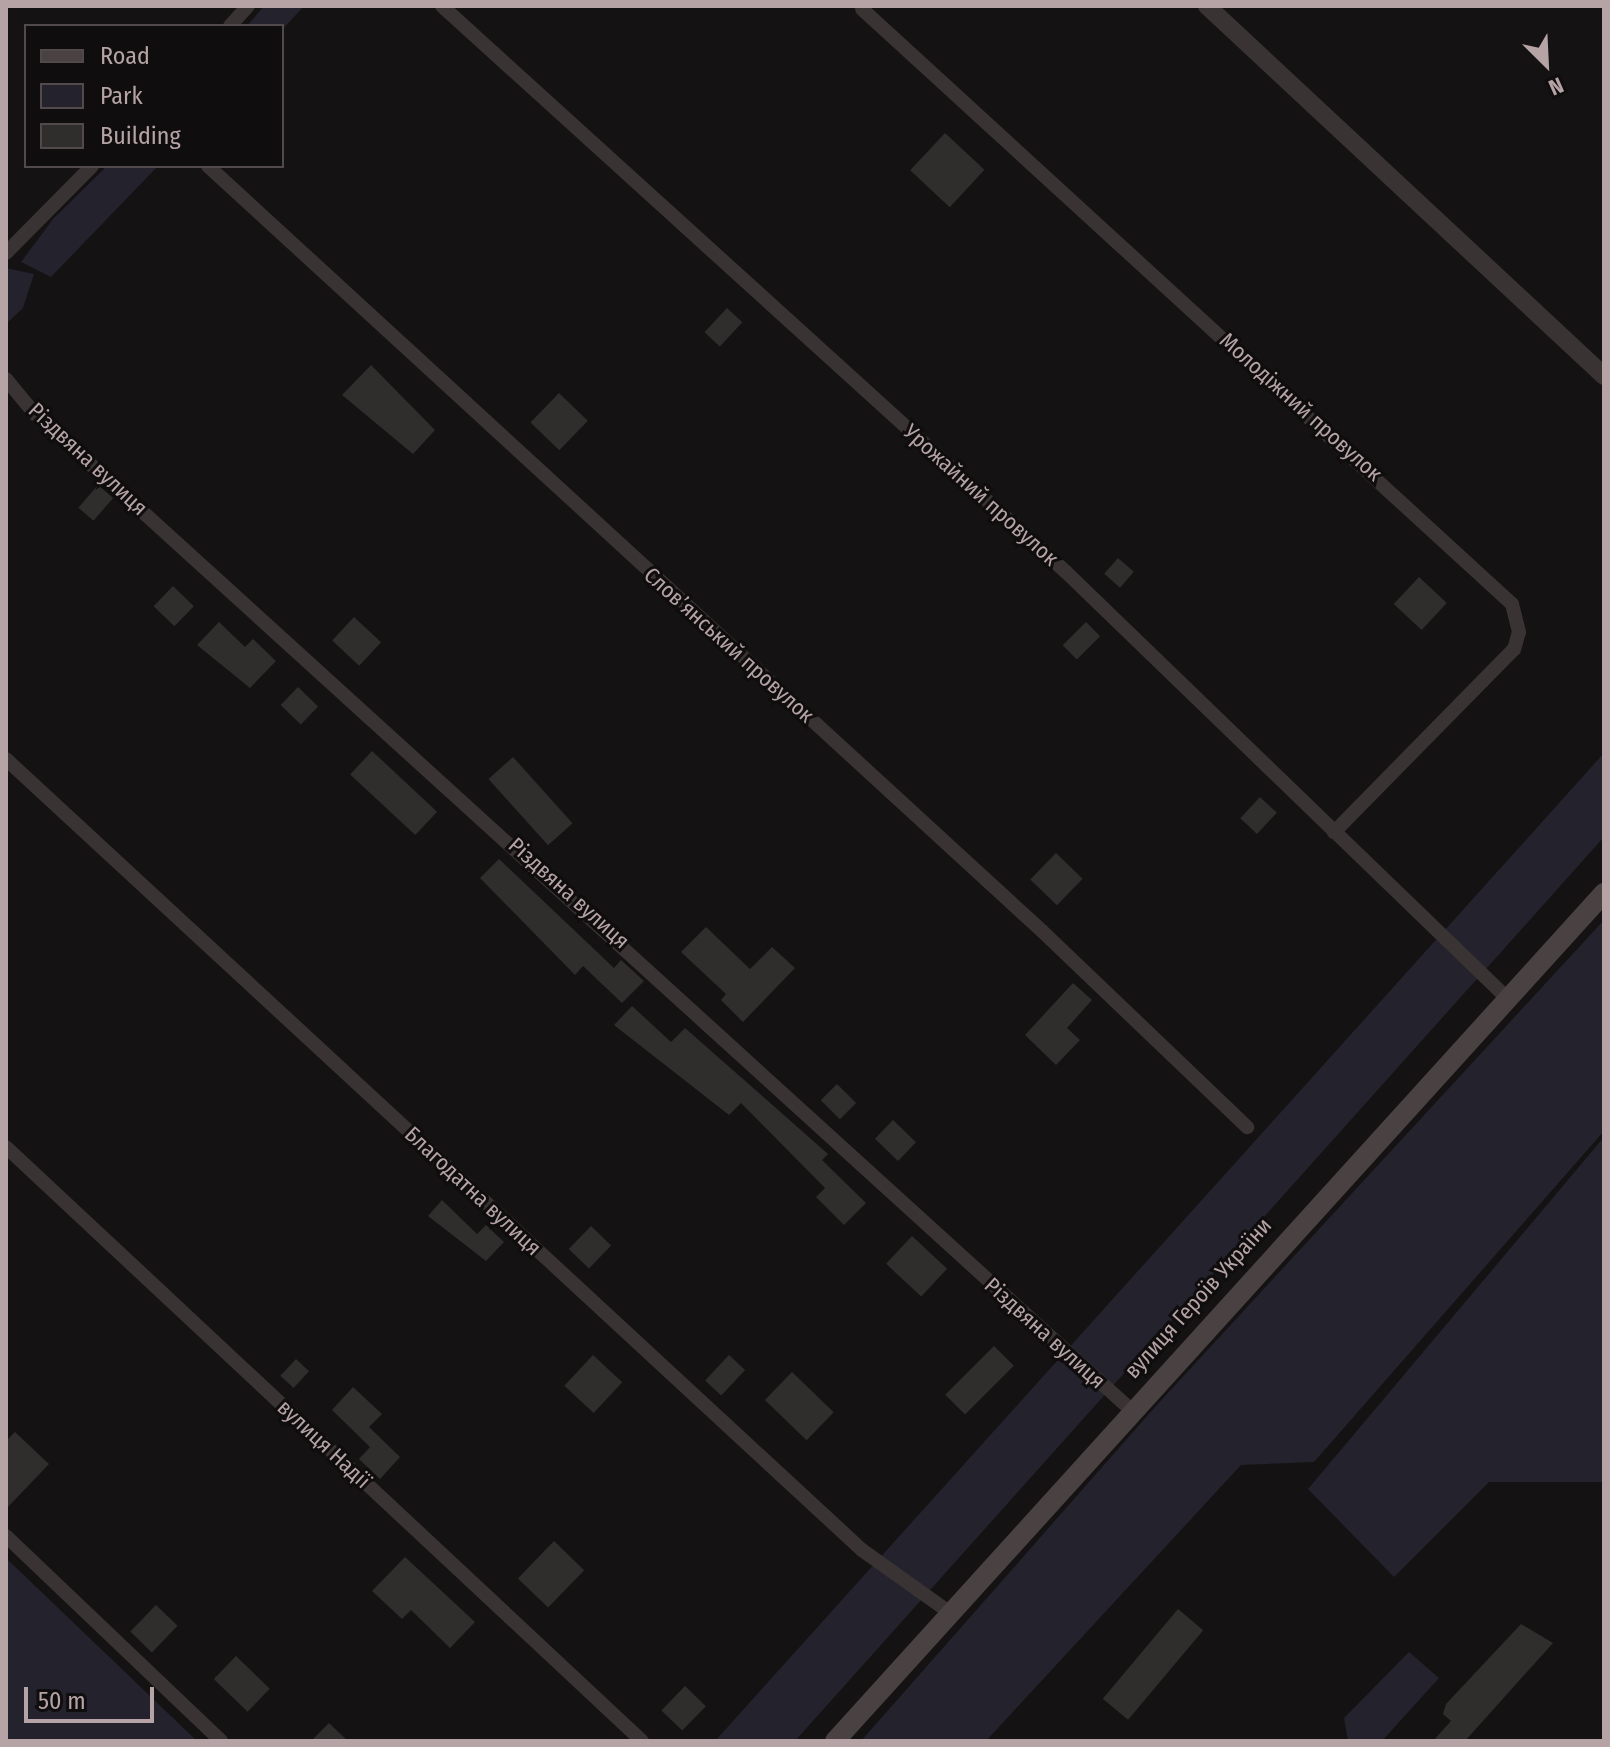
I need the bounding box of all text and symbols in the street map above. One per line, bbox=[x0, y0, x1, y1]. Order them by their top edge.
legend bbox=[24, 24, 284, 168]
north arrow bbox=[1506, 24, 1586, 104]
text: Road bbox=[100, 42, 150, 70]
text: N bbox=[1544, 71, 1567, 101]
text: Park bbox=[100, 82, 143, 110]
text: Building bbox=[100, 122, 181, 150]
street label: Молодіжний провулок bbox=[1214, 327, 1388, 487]
street label: Різдвяна вулиця bbox=[23, 397, 153, 521]
street label: Урожайний провулок bbox=[898, 419, 1064, 571]
street label: Словʼянський провулок bbox=[639, 562, 819, 728]
street label: Різдвяна вулиця bbox=[503, 832, 635, 954]
street label: Благодатна вулиця bbox=[399, 1121, 547, 1261]
street label: вулиця Героїв України bbox=[1119, 1212, 1277, 1384]
street label: Різдвяна вулиця bbox=[979, 1272, 1111, 1394]
street label: вулиця Надії bbox=[272, 1394, 376, 1494]
scale bar bbox=[28, 1671, 158, 1721]
text: 50 m bbox=[38, 1687, 86, 1715]

